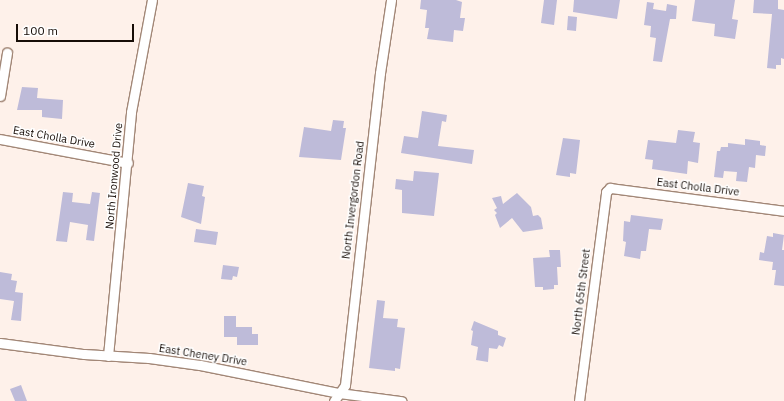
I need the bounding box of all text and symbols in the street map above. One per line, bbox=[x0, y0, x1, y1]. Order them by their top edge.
scale bar bbox=[18, 16, 136, 42]
text: 100 m bbox=[23, 23, 58, 38]
street label: North Ironwood Drive bbox=[103, 122, 125, 230]
street label: East Cholla Drive bbox=[12, 123, 96, 151]
street label: North Invergordon Road bbox=[339, 140, 367, 260]
street label: East Cholla Drive bbox=[656, 175, 740, 199]
street label: North 65th Street bbox=[569, 248, 593, 336]
street label: East Cheney Drive bbox=[158, 342, 248, 368]

